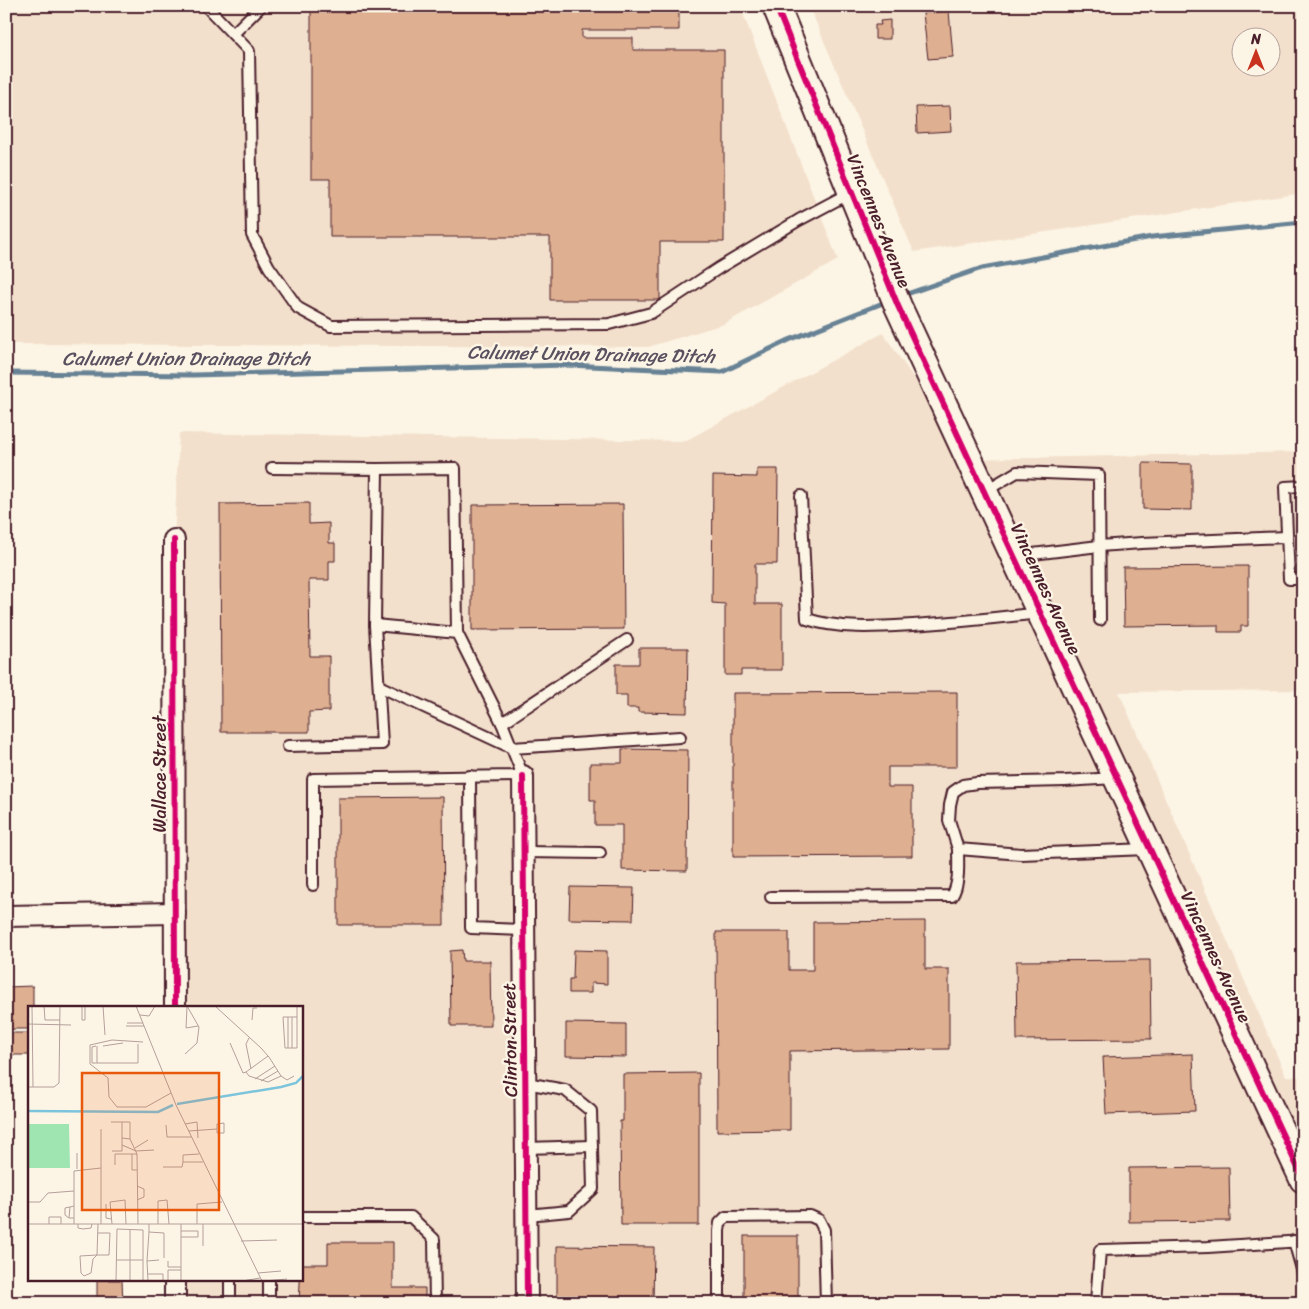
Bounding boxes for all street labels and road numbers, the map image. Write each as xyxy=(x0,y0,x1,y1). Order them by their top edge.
street label: Vincennes Avenue xyxy=(838,149,921,293)
street label: Vincennes Avenue xyxy=(1001,518,1091,660)
street label: Wallace Street xyxy=(144,715,176,832)
street label: Vincennes Avenue xyxy=(1171,886,1261,1028)
street label: Clinton Street xyxy=(493,983,527,1097)

